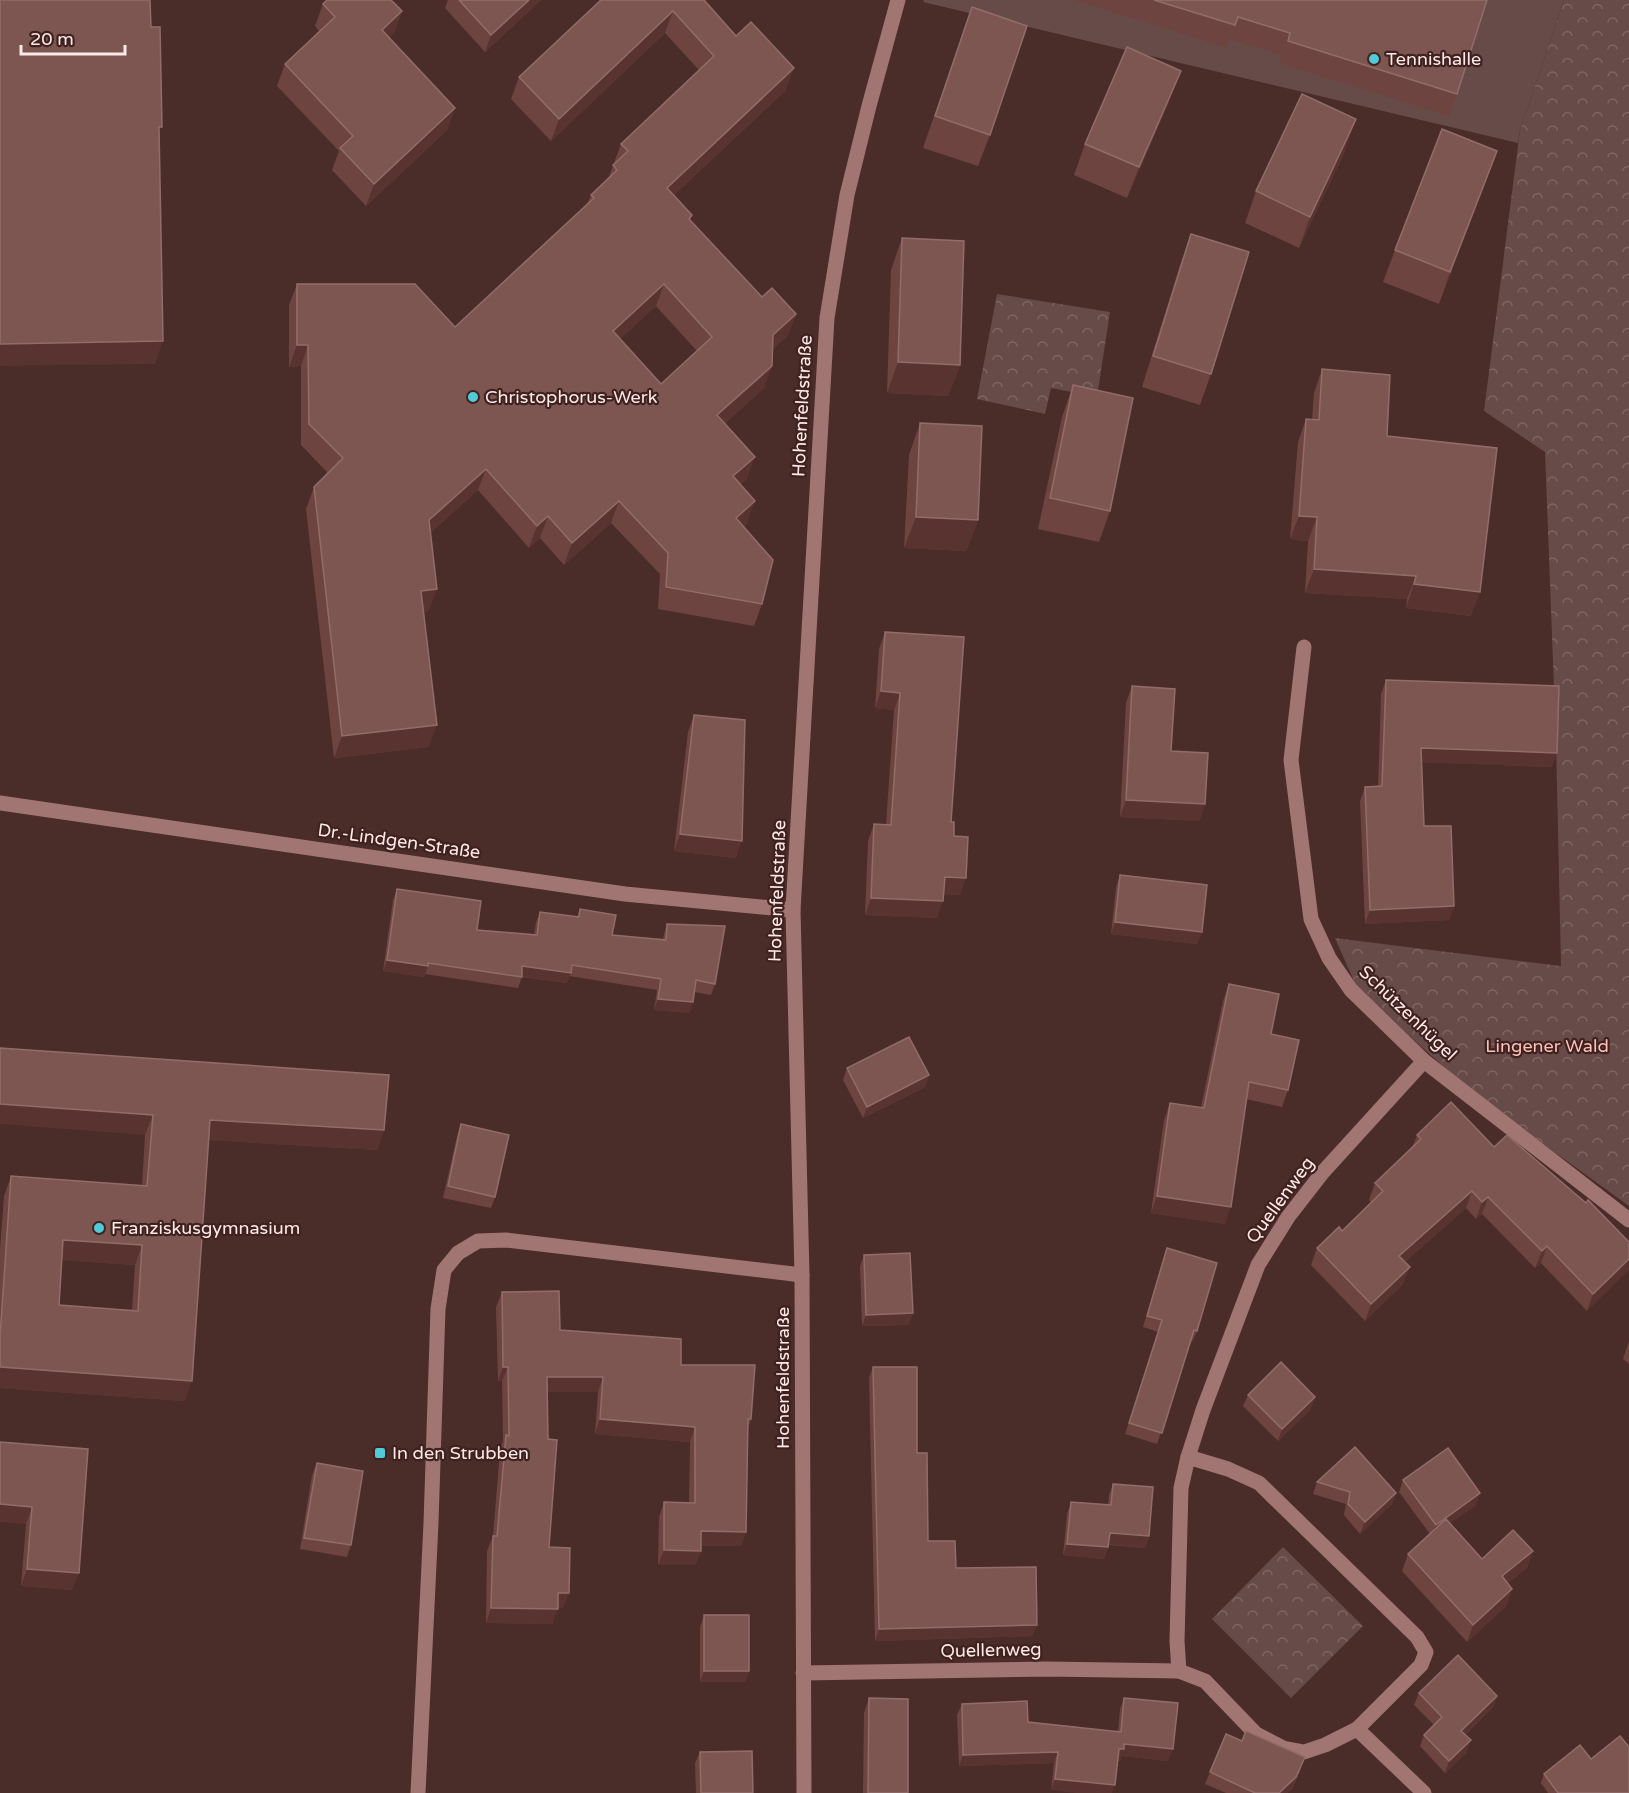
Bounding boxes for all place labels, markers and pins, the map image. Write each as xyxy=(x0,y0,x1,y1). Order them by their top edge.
place label: Tennishalle xyxy=(1386,48,1481,70)
marker: Tennishalle xyxy=(1367,52,1381,66)
place label: Christophorus-Werk xyxy=(485,386,658,408)
marker: Christophorus-Werk xyxy=(466,390,480,404)
place label: Franziskusgymnasium xyxy=(111,1217,300,1239)
marker: Franziskusgymnasium xyxy=(92,1221,106,1235)
place label: In den Strubben xyxy=(392,1442,529,1464)
marker: In den Strubben xyxy=(373,1446,387,1460)

